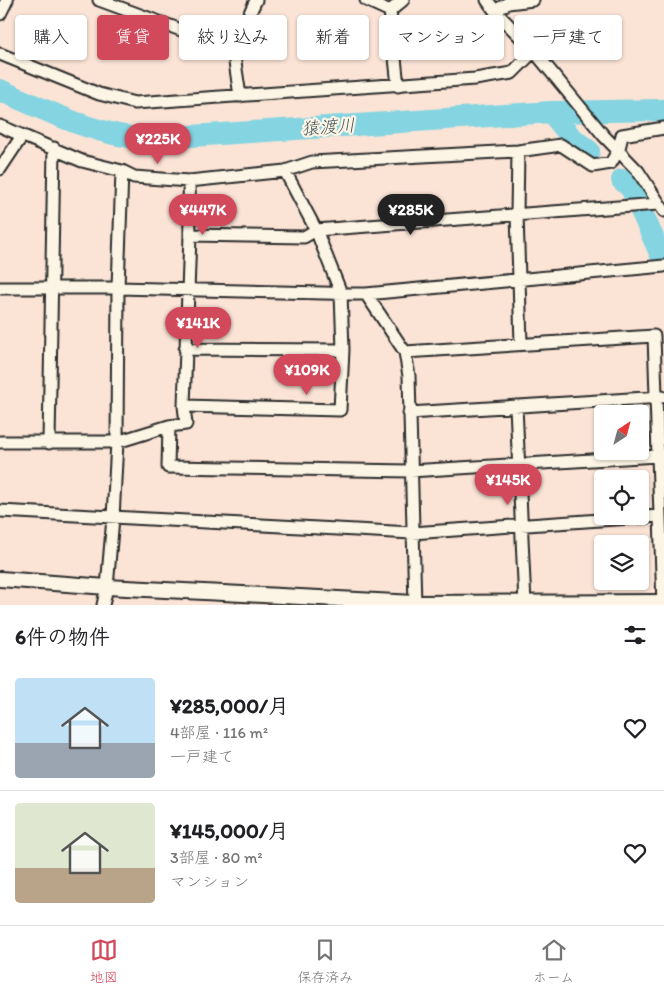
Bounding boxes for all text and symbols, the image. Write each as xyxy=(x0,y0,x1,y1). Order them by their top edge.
chip: 購入 xyxy=(15,15,87,60)
chip: 賃貸 xyxy=(97,15,169,60)
chip: 絞り込み xyxy=(179,15,287,60)
chip: 新着 xyxy=(297,15,369,60)
chip: マンション xyxy=(379,15,504,60)
chip: 一戸建て xyxy=(514,15,622,60)
water label: 猿渡川 xyxy=(300,114,356,140)
pin: ¥225K xyxy=(123,122,193,165)
text: ¥225K xyxy=(136,129,180,148)
pin: ¥447K xyxy=(168,194,238,236)
pin: ¥285K xyxy=(376,194,446,236)
text: ¥447K xyxy=(180,200,226,219)
text: ¥285K xyxy=(389,200,433,219)
pin: ¥141K xyxy=(163,306,233,349)
text: ¥141K xyxy=(176,313,220,332)
pin: ¥109K xyxy=(272,354,342,396)
text: ¥109K xyxy=(285,360,329,379)
north arrow xyxy=(594,405,649,460)
map controls xyxy=(594,405,649,590)
pin: ¥145K xyxy=(473,464,543,506)
text: ¥145K xyxy=(486,470,530,489)
button: locate xyxy=(594,470,649,525)
button: layers xyxy=(594,535,649,590)
icon: filters xyxy=(621,621,649,649)
text: 6件の物件 xyxy=(15,624,110,649)
text: ¥285,000/月 xyxy=(170,693,289,718)
icon: home xyxy=(55,698,115,758)
icon: heart xyxy=(621,714,649,742)
text: 4部屋 · 116 m² xyxy=(170,723,268,742)
text: 一戸建て xyxy=(170,747,234,766)
text: ¥145,000/月 xyxy=(170,818,289,843)
icon: home xyxy=(55,823,115,883)
icon: heart xyxy=(621,839,649,867)
text: 3部屋 · 80 m² xyxy=(170,848,262,867)
text: マンション xyxy=(170,872,249,891)
tab: 地図 xyxy=(90,936,118,986)
tab: 保存済み xyxy=(297,936,353,986)
tab: ホーム xyxy=(533,936,574,986)

